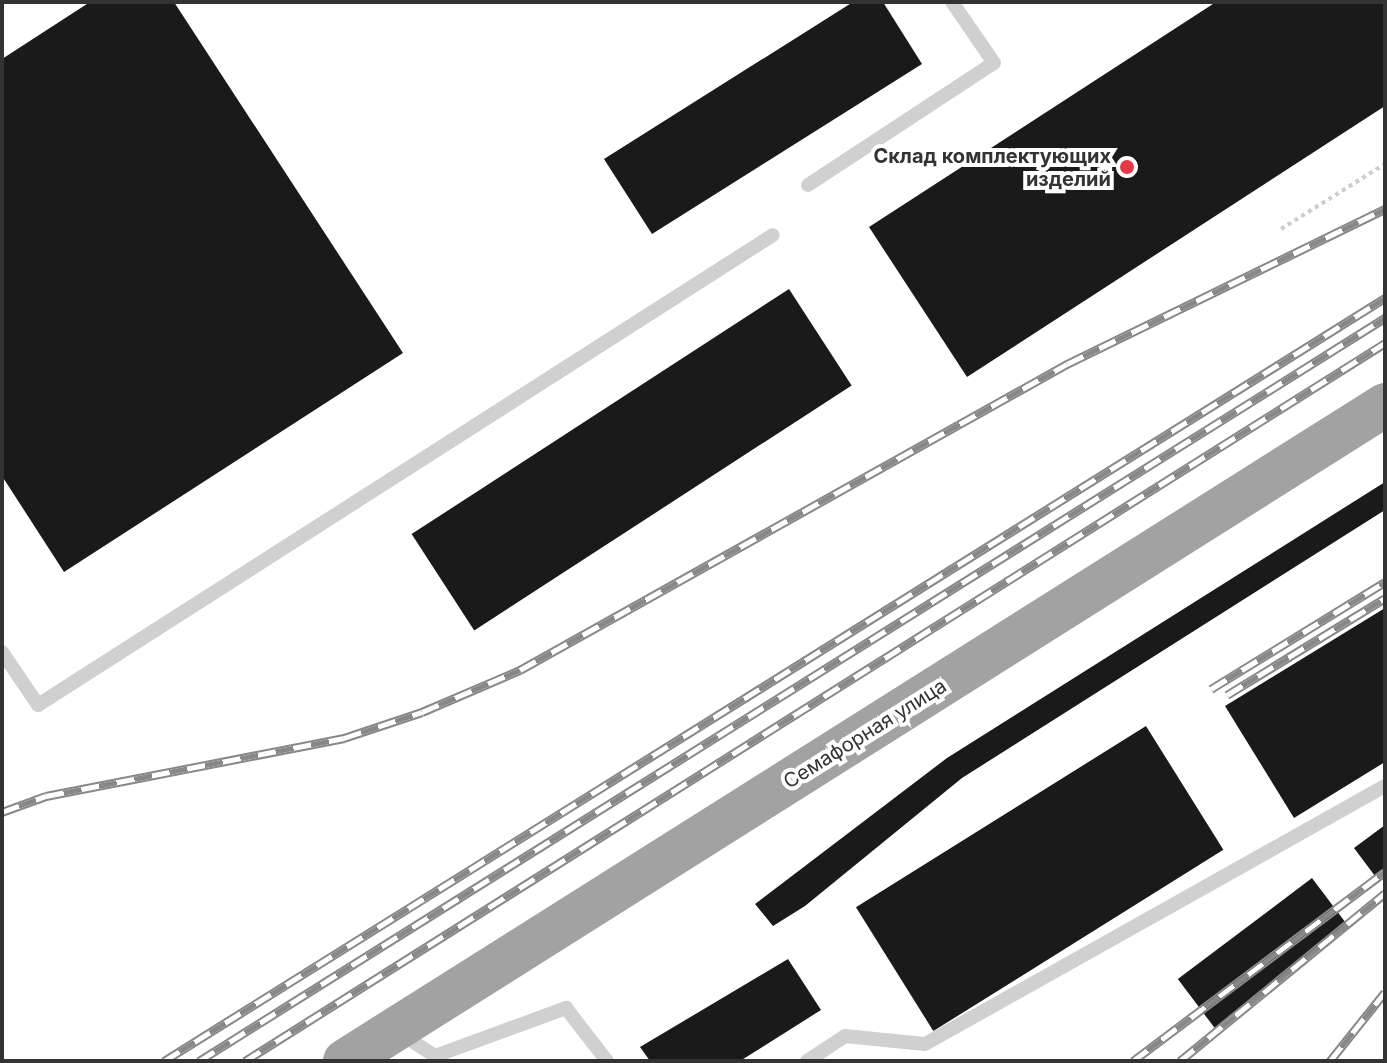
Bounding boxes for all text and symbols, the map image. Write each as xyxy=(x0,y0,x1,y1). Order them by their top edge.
place label: Склад комплектующих изделий xyxy=(873,144,1111,191)
marker: Склад комплектующих изделий xyxy=(1118,158,1136,176)
street label: Семафорная улица xyxy=(779,674,951,794)

